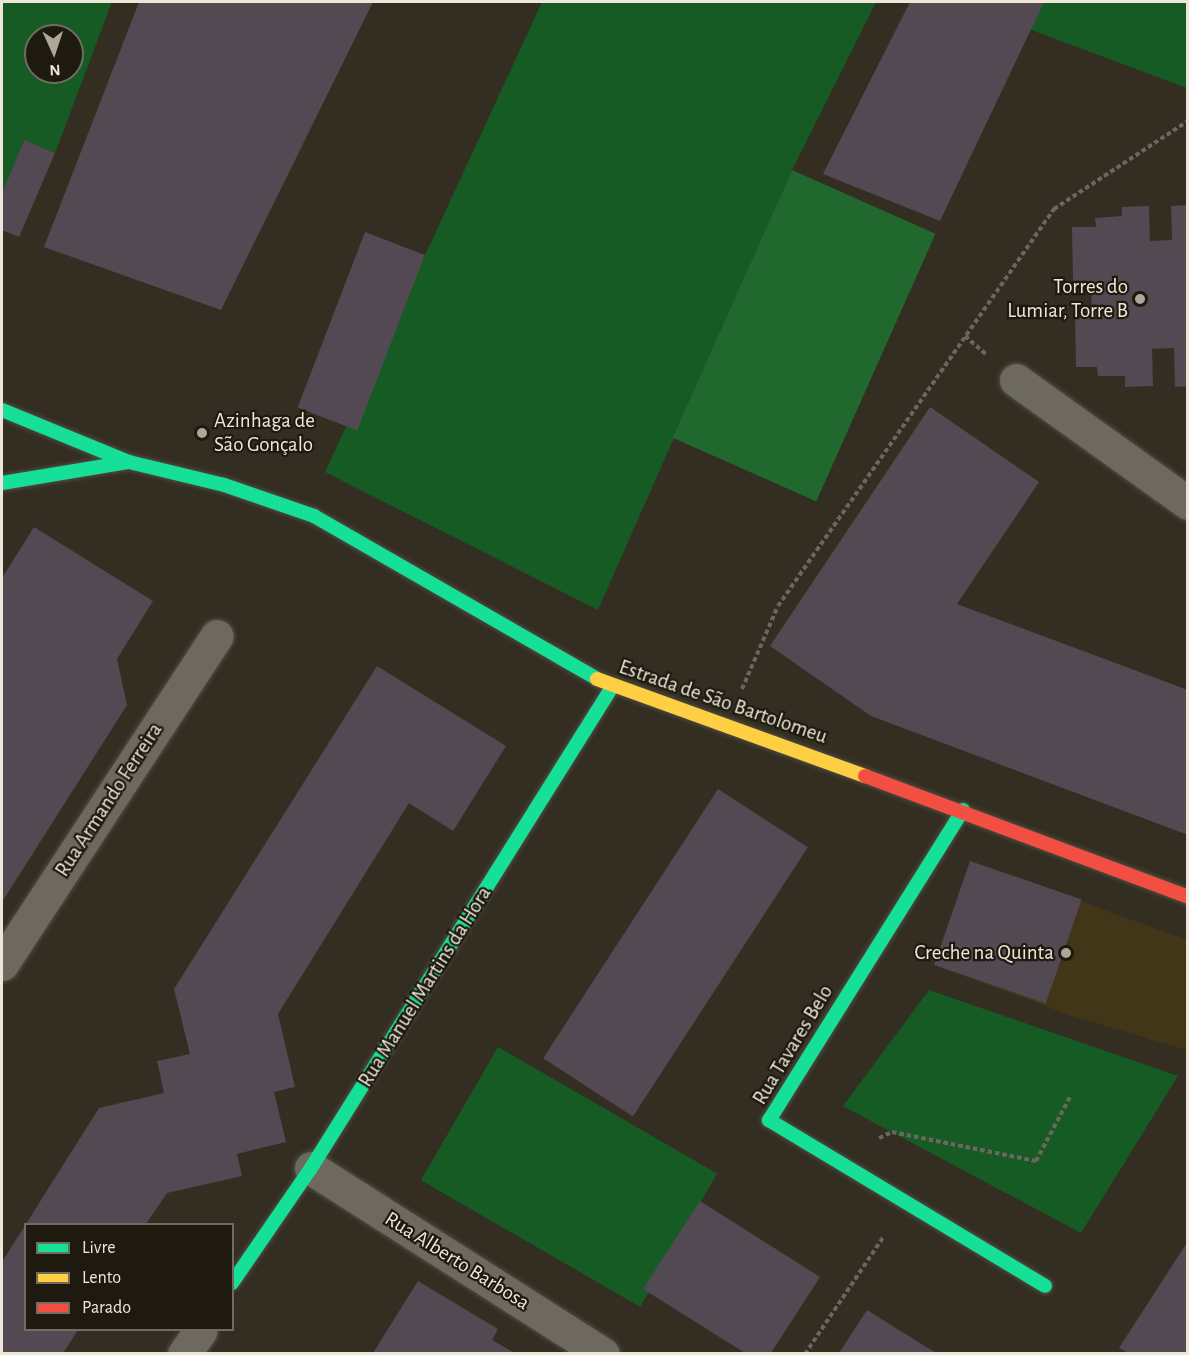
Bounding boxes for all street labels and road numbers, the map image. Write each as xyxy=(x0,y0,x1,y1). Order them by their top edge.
street label: Estrada de São Bartolomeu xyxy=(616,655,830,749)
street label: Rua Armando Ferreira xyxy=(50,718,168,882)
street label: Rua Manuel Martins da Hora xyxy=(353,882,497,1092)
street label: Rua Tavares Belo xyxy=(747,980,839,1110)
street label: Rua Alberto Barbosa xyxy=(380,1206,534,1316)

